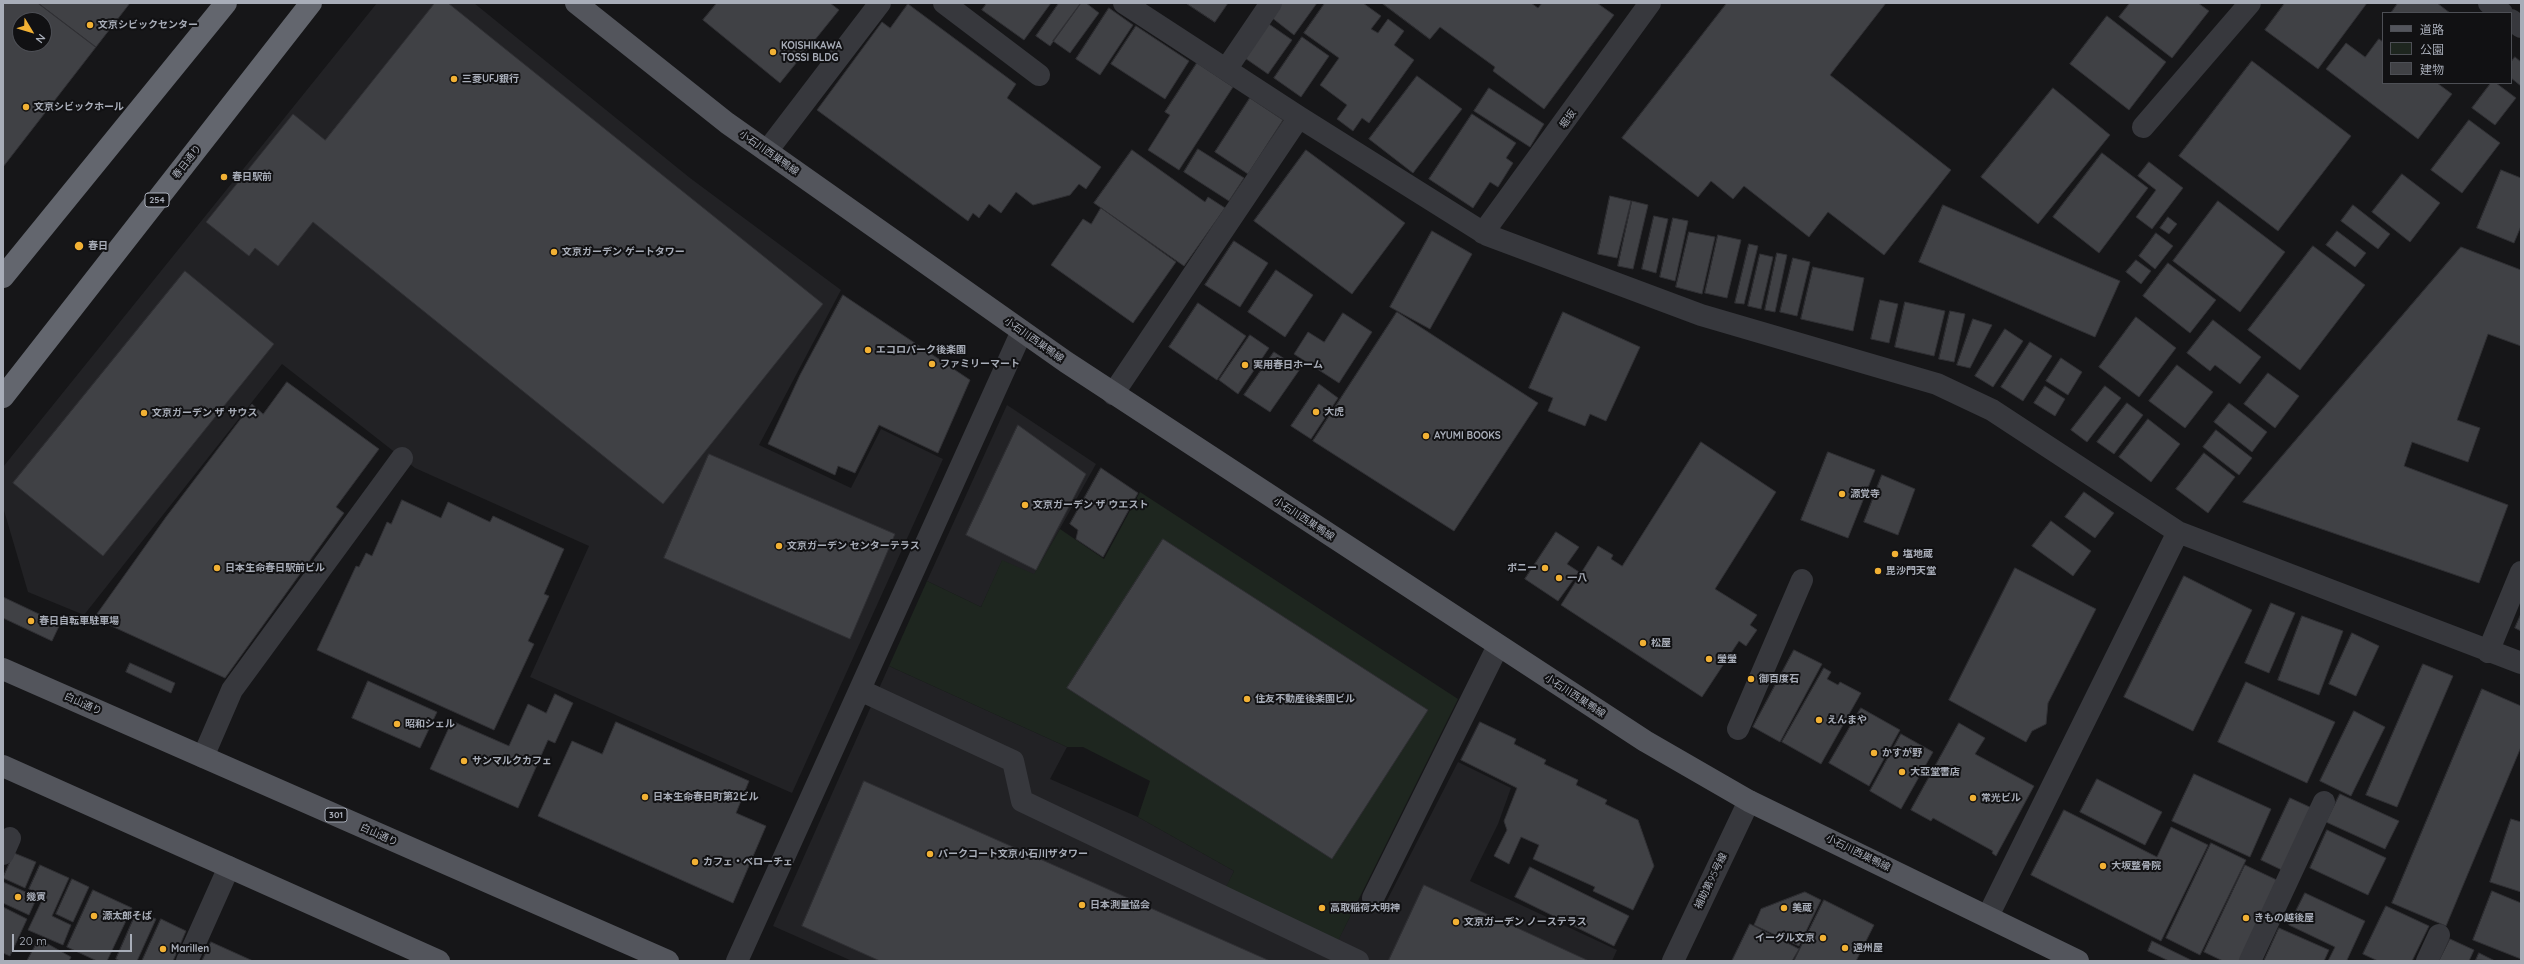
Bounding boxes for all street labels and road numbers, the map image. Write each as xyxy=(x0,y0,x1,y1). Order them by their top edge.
street label: 堀坂 xyxy=(1557,107,1579,131)
street label: 小石川西巣鴨線 xyxy=(737,128,801,178)
street label: 春日通り xyxy=(170,143,204,181)
road number: 254 xyxy=(145,193,169,207)
street label: 小石川西巣鴨線 xyxy=(1002,315,1066,365)
street label: 小石川西巣鴨線 xyxy=(1271,495,1337,543)
street label: 小石川西巣鴨線 xyxy=(1542,672,1608,720)
street label: 白山通り xyxy=(62,690,104,718)
road number: 301 xyxy=(325,808,347,822)
street label: 白山通り xyxy=(358,821,400,849)
street label: 小石川西巣鴨線 xyxy=(1824,832,1892,874)
street label: 補助第95号線 xyxy=(1692,851,1730,911)

